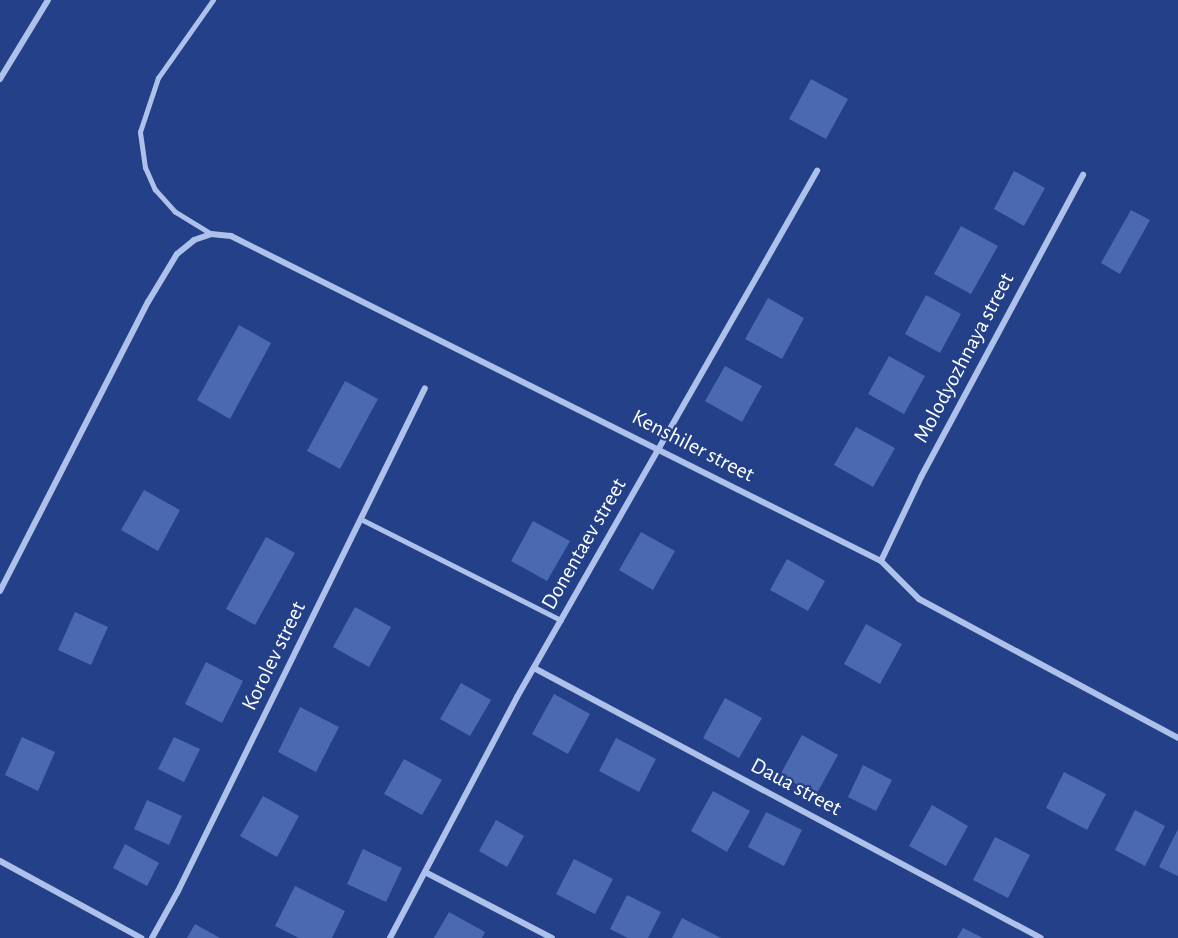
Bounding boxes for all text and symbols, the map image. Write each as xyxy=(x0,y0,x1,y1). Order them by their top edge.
street label: Molodyozhnaya street xyxy=(908,268,1020,448)
street label: Kenshiler street xyxy=(627,404,759,488)
street label: Donentaev street xyxy=(536,474,632,614)
street label: Korolev street xyxy=(236,597,312,715)
street label: Daua street xyxy=(746,752,846,822)

